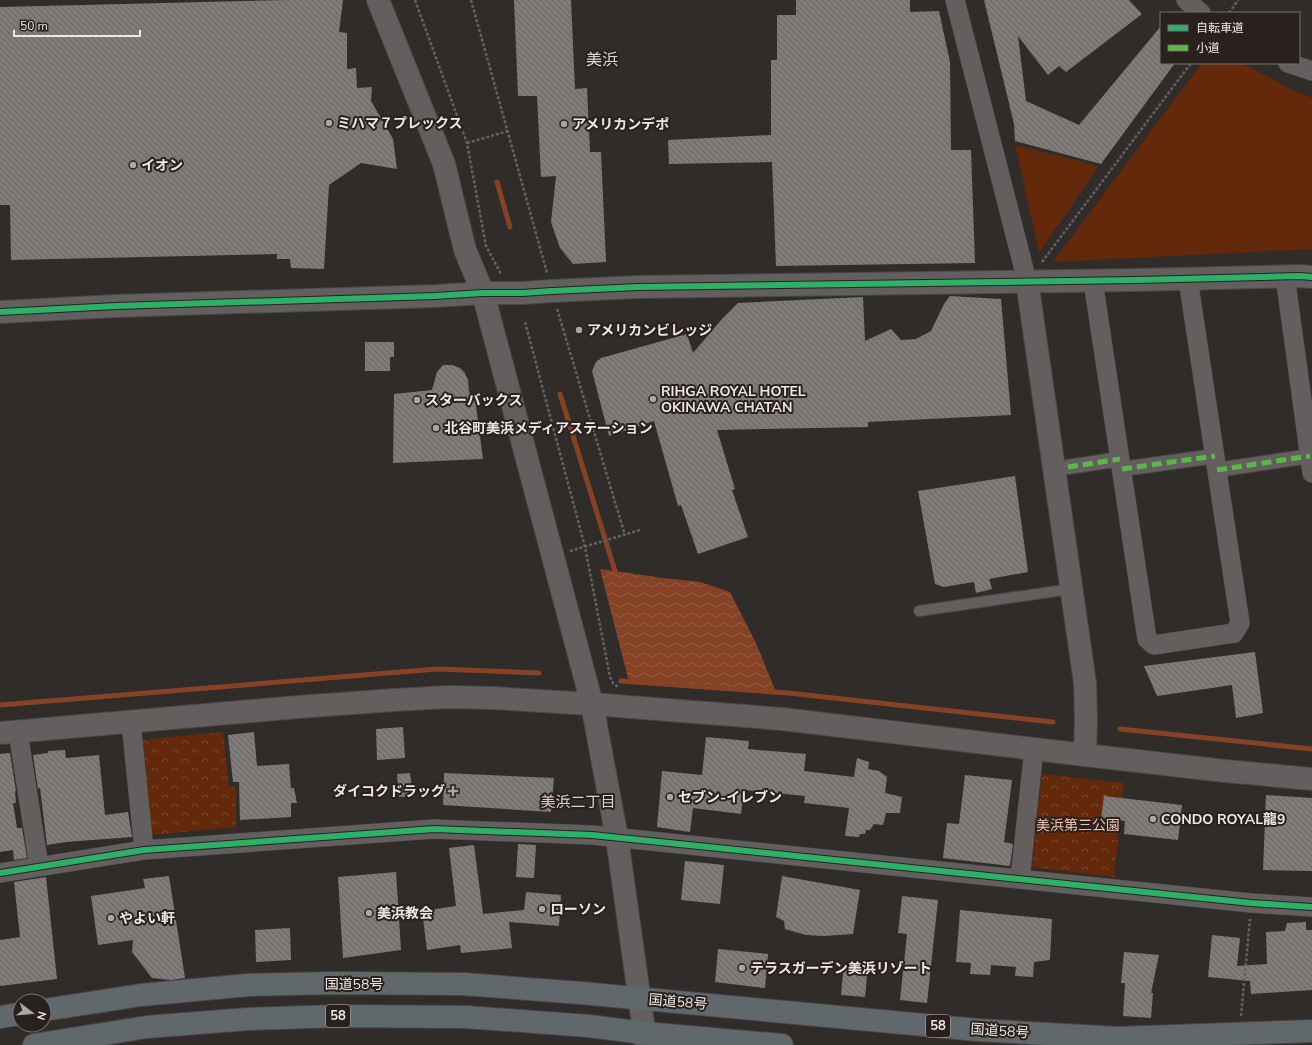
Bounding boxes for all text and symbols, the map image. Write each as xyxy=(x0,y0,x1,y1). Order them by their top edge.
scale bar xyxy=(14,12,140,38)
legend xyxy=(1160,12,1300,64)
text: 50 m xyxy=(20,18,48,34)
text: 自転車道 xyxy=(1196,20,1244,36)
text: 小道 xyxy=(1196,40,1220,56)
district label: 美浜 xyxy=(586,49,618,71)
place label: ミハマ７プレックス xyxy=(337,114,463,133)
place label: アメリカンデポ xyxy=(572,115,669,134)
marker: ミハマ７プレックス xyxy=(324,118,334,128)
marker: アメリカンデポ xyxy=(559,119,569,129)
place label: イオン xyxy=(141,156,183,175)
marker: イオン xyxy=(128,160,138,170)
place label: アメリカンビレッジ xyxy=(587,321,712,340)
marker: アメリカンビレッジ xyxy=(574,325,584,335)
place label: RIHGA ROYAL HOTEL OKINAWA CHATAN xyxy=(661,382,806,417)
place label: スターバックス xyxy=(425,391,522,410)
marker: RIHGA ROYAL HOTEL OKINAWA CHATAN xyxy=(648,394,658,404)
marker: スターバックス xyxy=(412,395,422,405)
place label: 北谷町美浜メディアステーション xyxy=(444,419,653,438)
marker: 北谷町美浜メディアステーション xyxy=(431,423,441,433)
place label: ダイコクドラッグ xyxy=(333,782,445,801)
marker: ダイコクドラッグ xyxy=(448,786,458,796)
place label: セブン-イレブン xyxy=(678,788,782,807)
district label: 美浜二丁目 xyxy=(540,792,616,812)
marker: セブン-イレブン xyxy=(665,792,675,802)
place label: CONDO ROYAL龍9 xyxy=(1161,810,1285,829)
marker: CONDO ROYAL龍9 xyxy=(1148,814,1158,824)
park label: 美浜第三公園 xyxy=(1036,816,1120,835)
place label: ローソン xyxy=(550,900,606,919)
place label: 美浜教会 xyxy=(377,904,433,923)
marker: ローソン xyxy=(537,904,547,914)
marker: 美浜教会 xyxy=(364,908,374,918)
place label: やよい軒 xyxy=(119,909,175,928)
marker: やよい軒 xyxy=(106,913,116,923)
place label: テラスガーデン美浜リゾート xyxy=(750,959,932,978)
marker: テラスガーデン美浜リゾート xyxy=(737,963,747,973)
street label: 国道58号 xyxy=(325,975,383,994)
street label: 国道58号 xyxy=(648,990,708,1014)
north arrow xyxy=(12,993,52,1033)
road number: 58 xyxy=(326,1005,350,1027)
text: N xyxy=(33,1010,49,1022)
road number: 58 xyxy=(926,1015,950,1037)
street label: 国道58号 xyxy=(970,1019,1030,1043)

